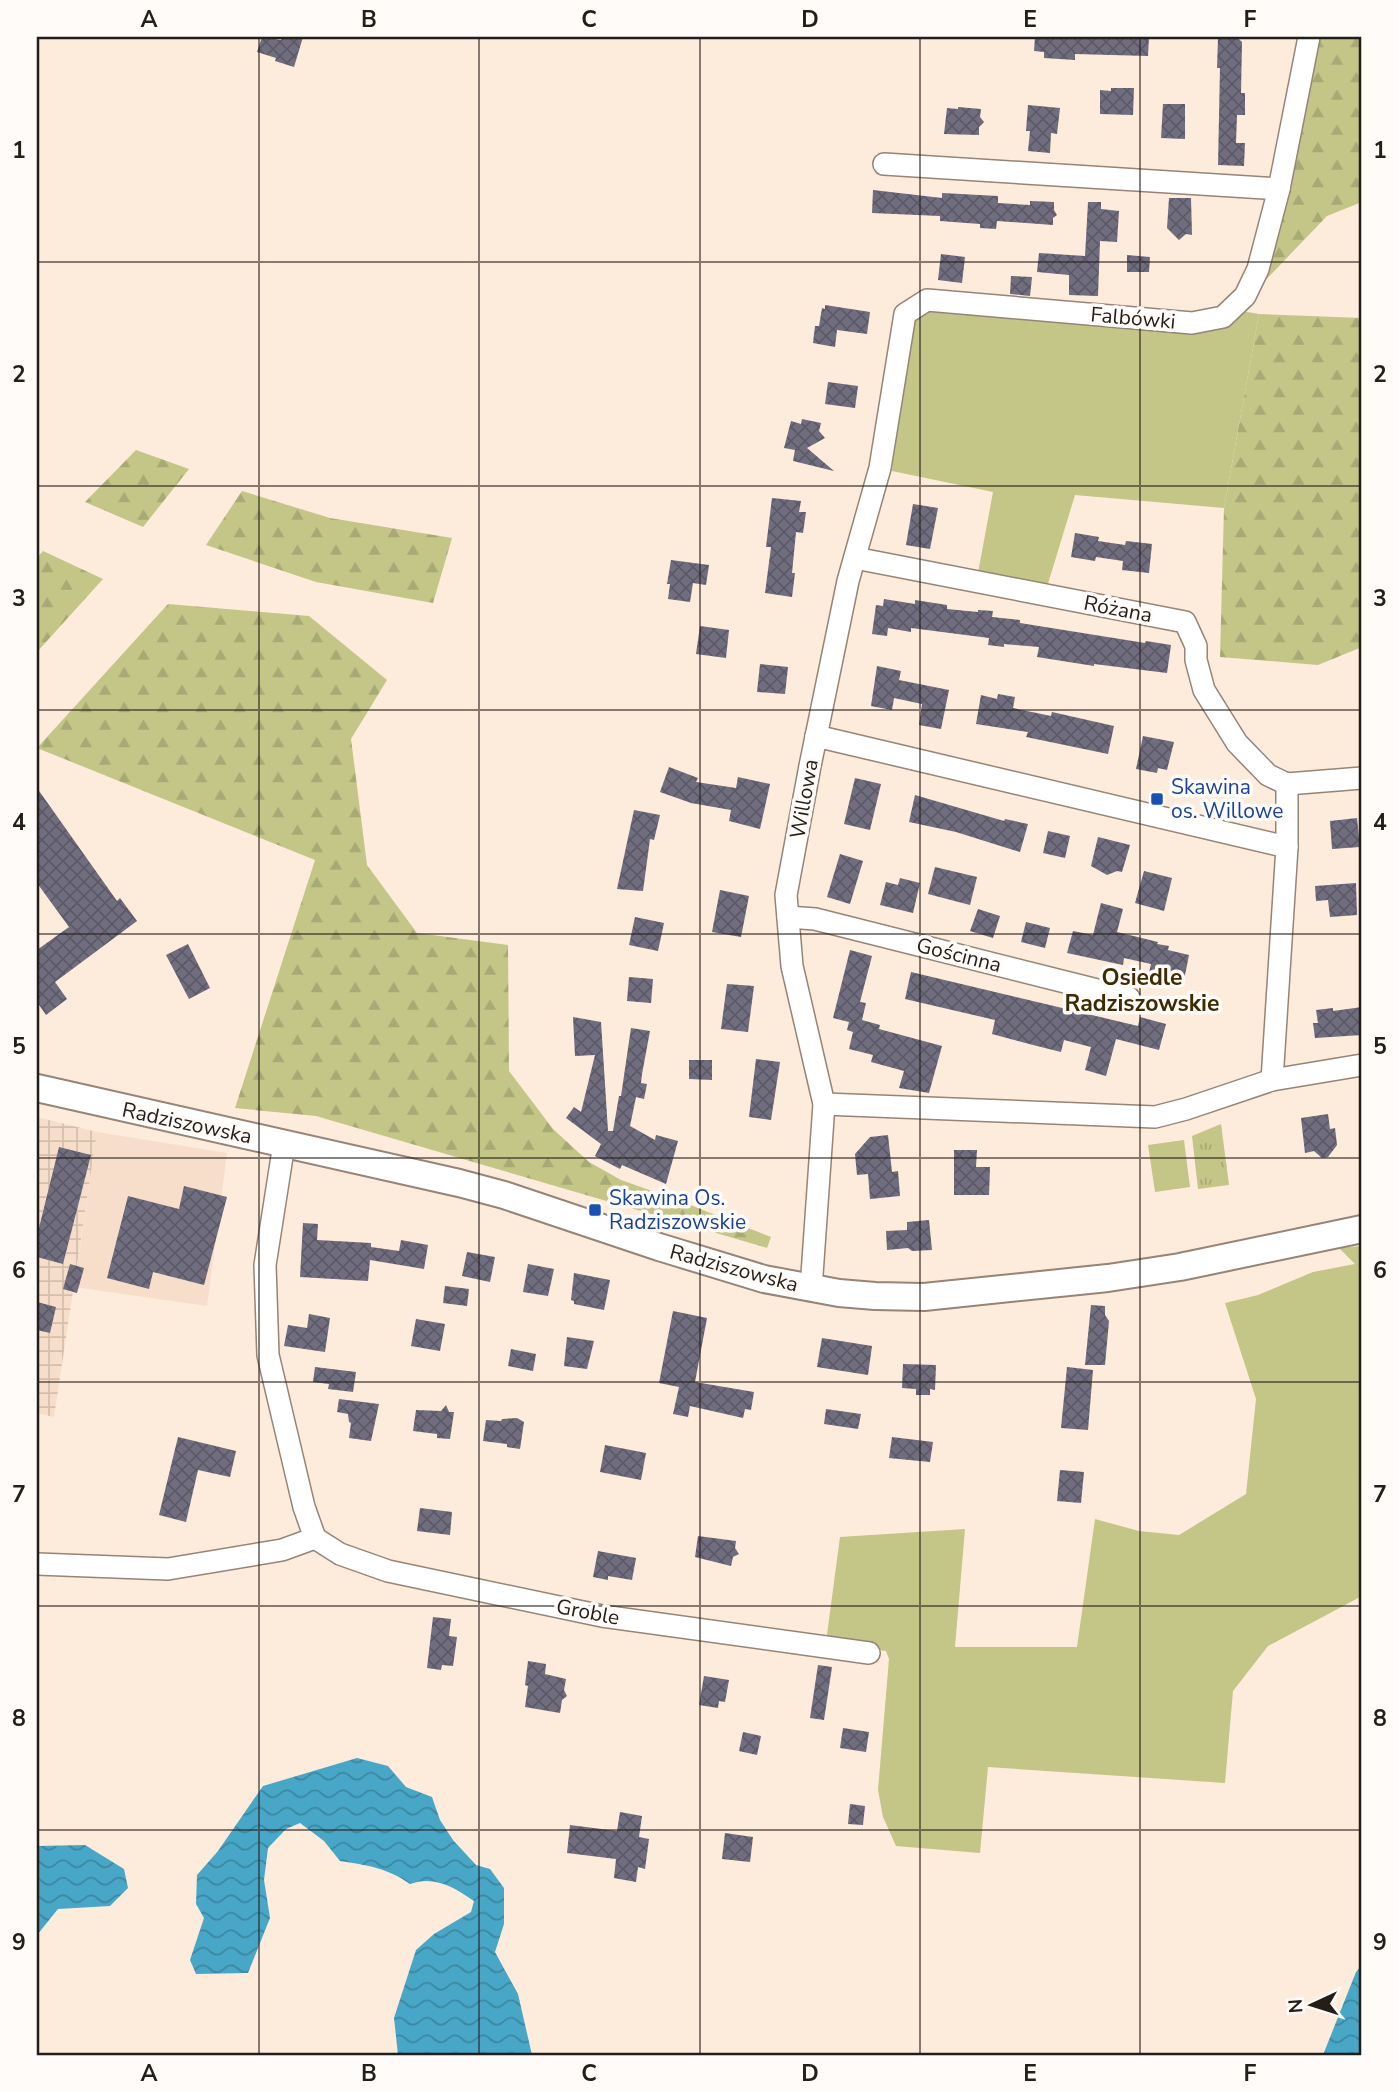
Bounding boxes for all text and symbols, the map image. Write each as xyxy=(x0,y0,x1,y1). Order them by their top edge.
text: A xyxy=(140,4,158,35)
text: B xyxy=(361,4,377,35)
text: C xyxy=(581,4,597,35)
text: D xyxy=(801,4,819,35)
text: E xyxy=(1023,4,1037,35)
text: F xyxy=(1244,4,1257,35)
text: 1 xyxy=(12,135,26,166)
text: 1 xyxy=(1373,135,1387,166)
street label: Falbówki xyxy=(1089,300,1177,336)
text: 2 xyxy=(12,359,26,390)
text: 2 xyxy=(1373,359,1387,390)
text: 3 xyxy=(12,583,26,614)
text: 3 xyxy=(1373,583,1387,614)
street label: Różana xyxy=(1081,589,1155,629)
street label: Willowa xyxy=(783,757,825,841)
place label: Skawina os. Willowe xyxy=(1171,773,1283,825)
marker: Skawina os. Willowe xyxy=(1149,791,1165,807)
text: 4 xyxy=(12,807,26,838)
text: 4 xyxy=(1373,807,1387,838)
street label: Gościnna xyxy=(914,931,1004,979)
district label: Osiedle Radziszowskie xyxy=(1065,962,1219,1019)
text: 5 xyxy=(12,1031,26,1062)
text: 5 xyxy=(1373,1031,1387,1062)
street label: Radziszowska xyxy=(119,1096,255,1150)
place label: Skawina Os. Radziszowskie xyxy=(609,1184,746,1236)
marker: Skawina Os. Radziszowskie xyxy=(587,1202,603,1218)
street label: Radziszowska xyxy=(667,1237,801,1299)
text: 6 xyxy=(12,1255,26,1286)
text: 6 xyxy=(1373,1255,1387,1286)
text: 7 xyxy=(12,1479,26,1510)
text: 7 xyxy=(1373,1479,1387,1510)
street label: Groble xyxy=(554,1592,622,1632)
text: 8 xyxy=(12,1703,26,1734)
text: 8 xyxy=(1373,1703,1387,1734)
text: 9 xyxy=(12,1927,26,1958)
text: 9 xyxy=(1373,1927,1387,1958)
north arrow xyxy=(1276,1969,1346,2039)
text: N xyxy=(1283,1998,1310,2014)
text: A xyxy=(140,2058,158,2089)
text: B xyxy=(361,2058,377,2089)
text: C xyxy=(581,2058,597,2089)
text: D xyxy=(801,2058,819,2089)
text: E xyxy=(1023,2058,1037,2089)
text: F xyxy=(1244,2058,1257,2089)

